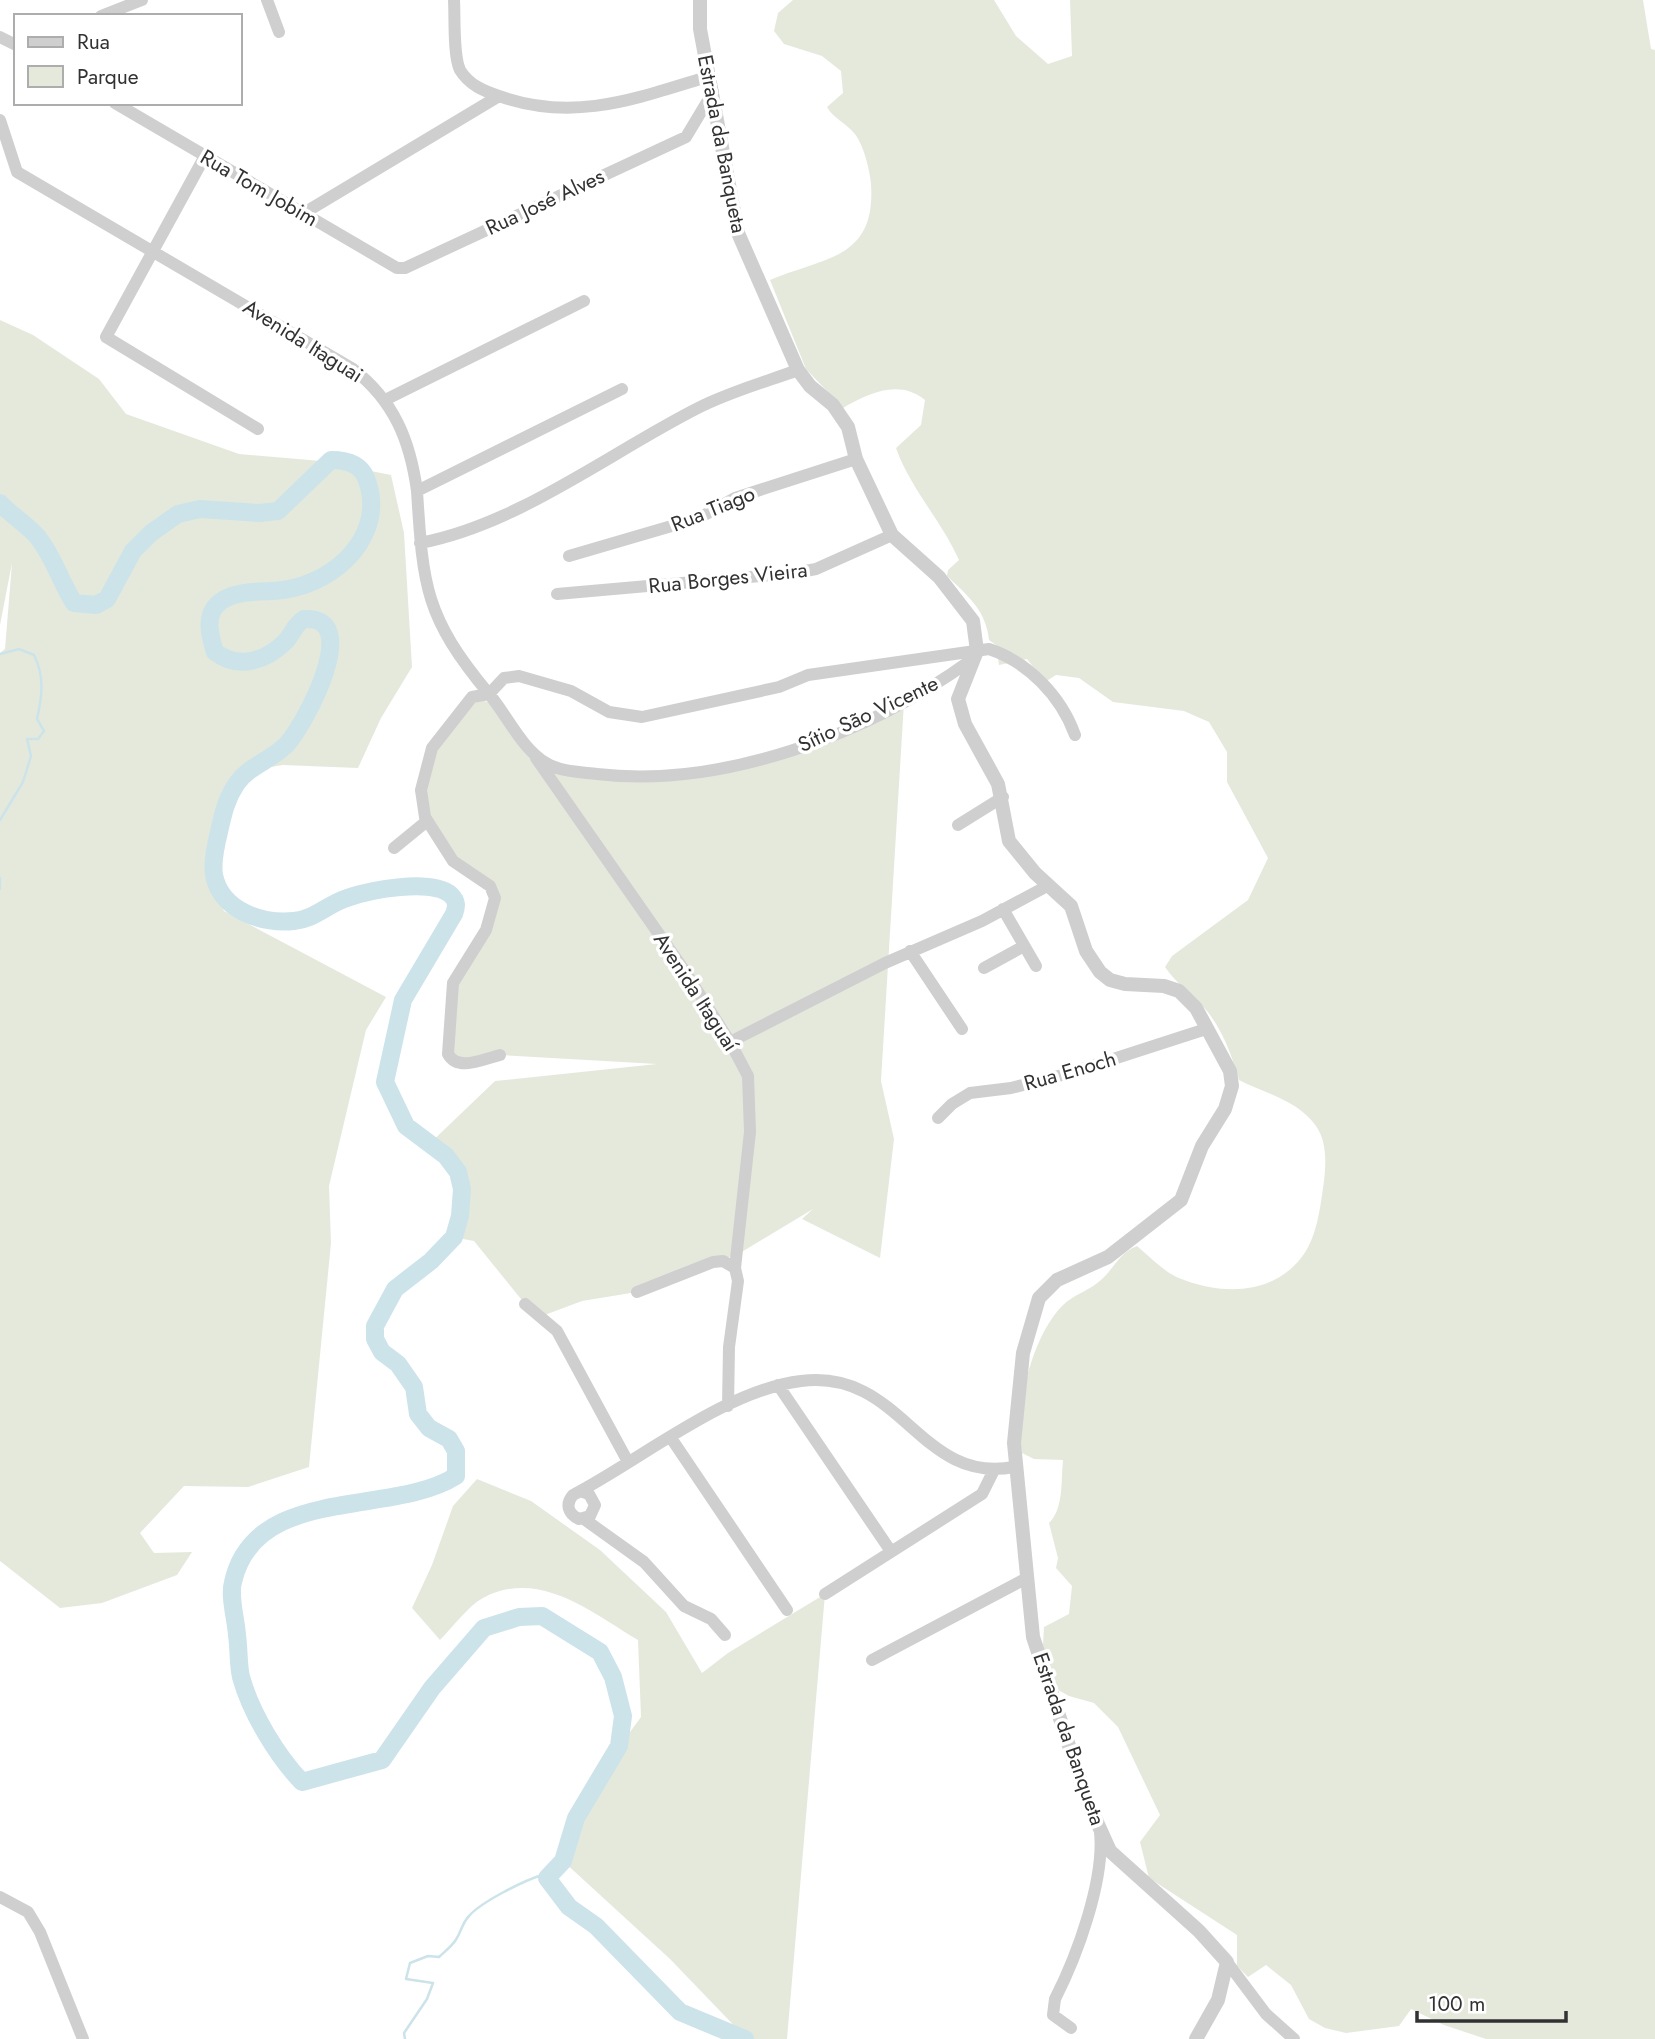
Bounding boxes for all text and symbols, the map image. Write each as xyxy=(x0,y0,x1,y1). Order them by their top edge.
legend xyxy=(14,14,242,105)
text: Rua xyxy=(77,27,110,57)
street label: Estrada da Banqueta xyxy=(690,52,754,236)
text: Parque xyxy=(77,62,139,92)
street label: Rua Tom Jobim xyxy=(195,142,323,234)
street label: Rua José Alves xyxy=(481,161,609,243)
street label: Avenida Itaguai xyxy=(237,292,369,390)
street label: Rua Tiago xyxy=(667,479,759,539)
street label: Rua Borges Vieira xyxy=(647,555,809,601)
street label: Sítio São Vicente xyxy=(793,668,943,760)
street label: Avenida Itaguaí xyxy=(646,927,747,1059)
street label: Rua Enoch xyxy=(1021,1044,1119,1098)
street label: Estrada da Banqueta xyxy=(1025,1649,1113,1829)
scale bar xyxy=(1417,1980,1566,2024)
text: 100 m xyxy=(1428,1989,1485,2019)

